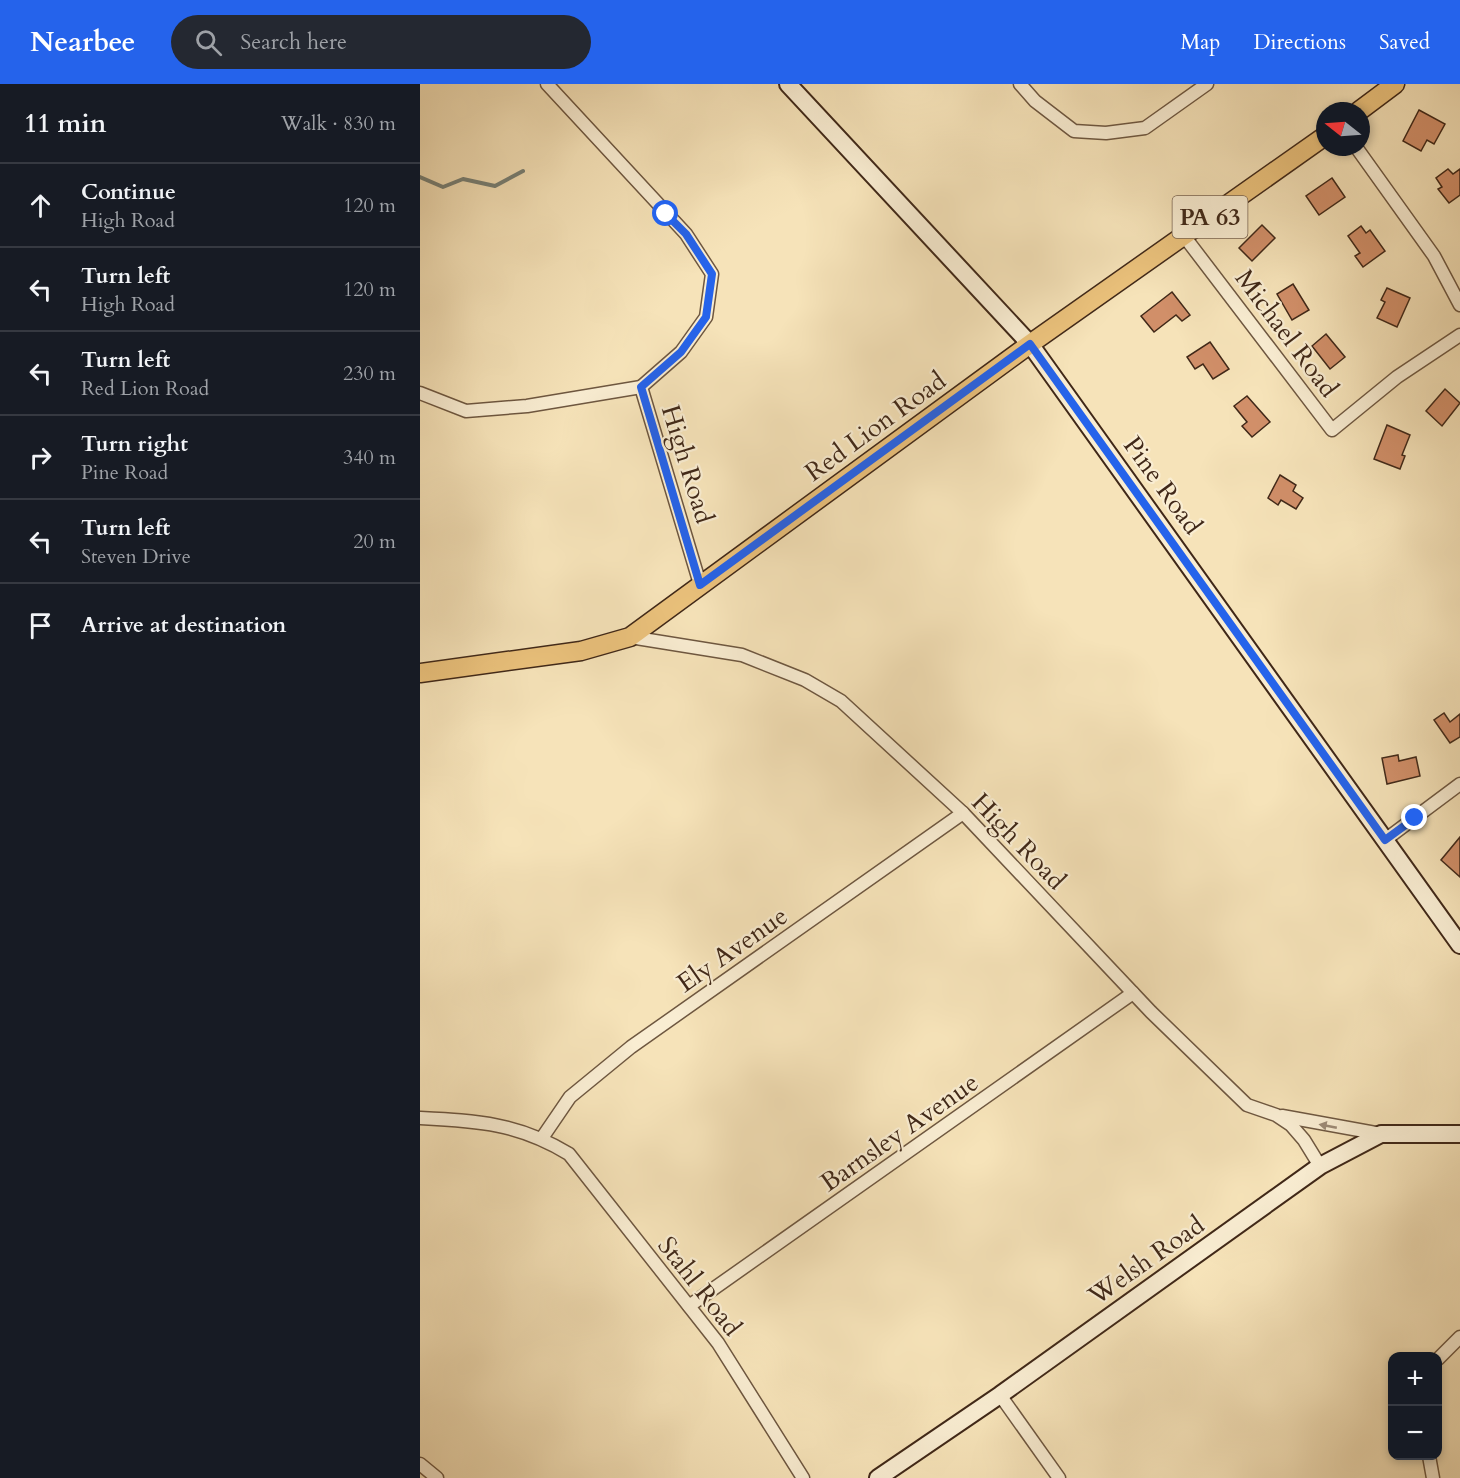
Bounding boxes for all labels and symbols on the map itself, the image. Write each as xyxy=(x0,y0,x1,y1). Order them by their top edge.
north arrow xyxy=(1316,102,1370,156)
road number: PA 63 xyxy=(1172,196,1248,238)
route start xyxy=(652,200,678,226)
street label: Michael Road xyxy=(1227,262,1346,405)
street label: Red Lion Road xyxy=(798,363,953,490)
street label: High Road xyxy=(653,401,722,528)
street label: Pine Road xyxy=(1115,429,1210,542)
street label: High Road xyxy=(964,785,1074,898)
route end xyxy=(1401,804,1427,830)
street label: Ely Avenue xyxy=(670,898,795,1000)
street label: Barnsley Avenue xyxy=(813,1065,985,1200)
one-way arrow xyxy=(1319,1121,1338,1130)
street label: Welsh Road xyxy=(1080,1207,1211,1314)
street label: Stahl Road xyxy=(650,1229,750,1343)

